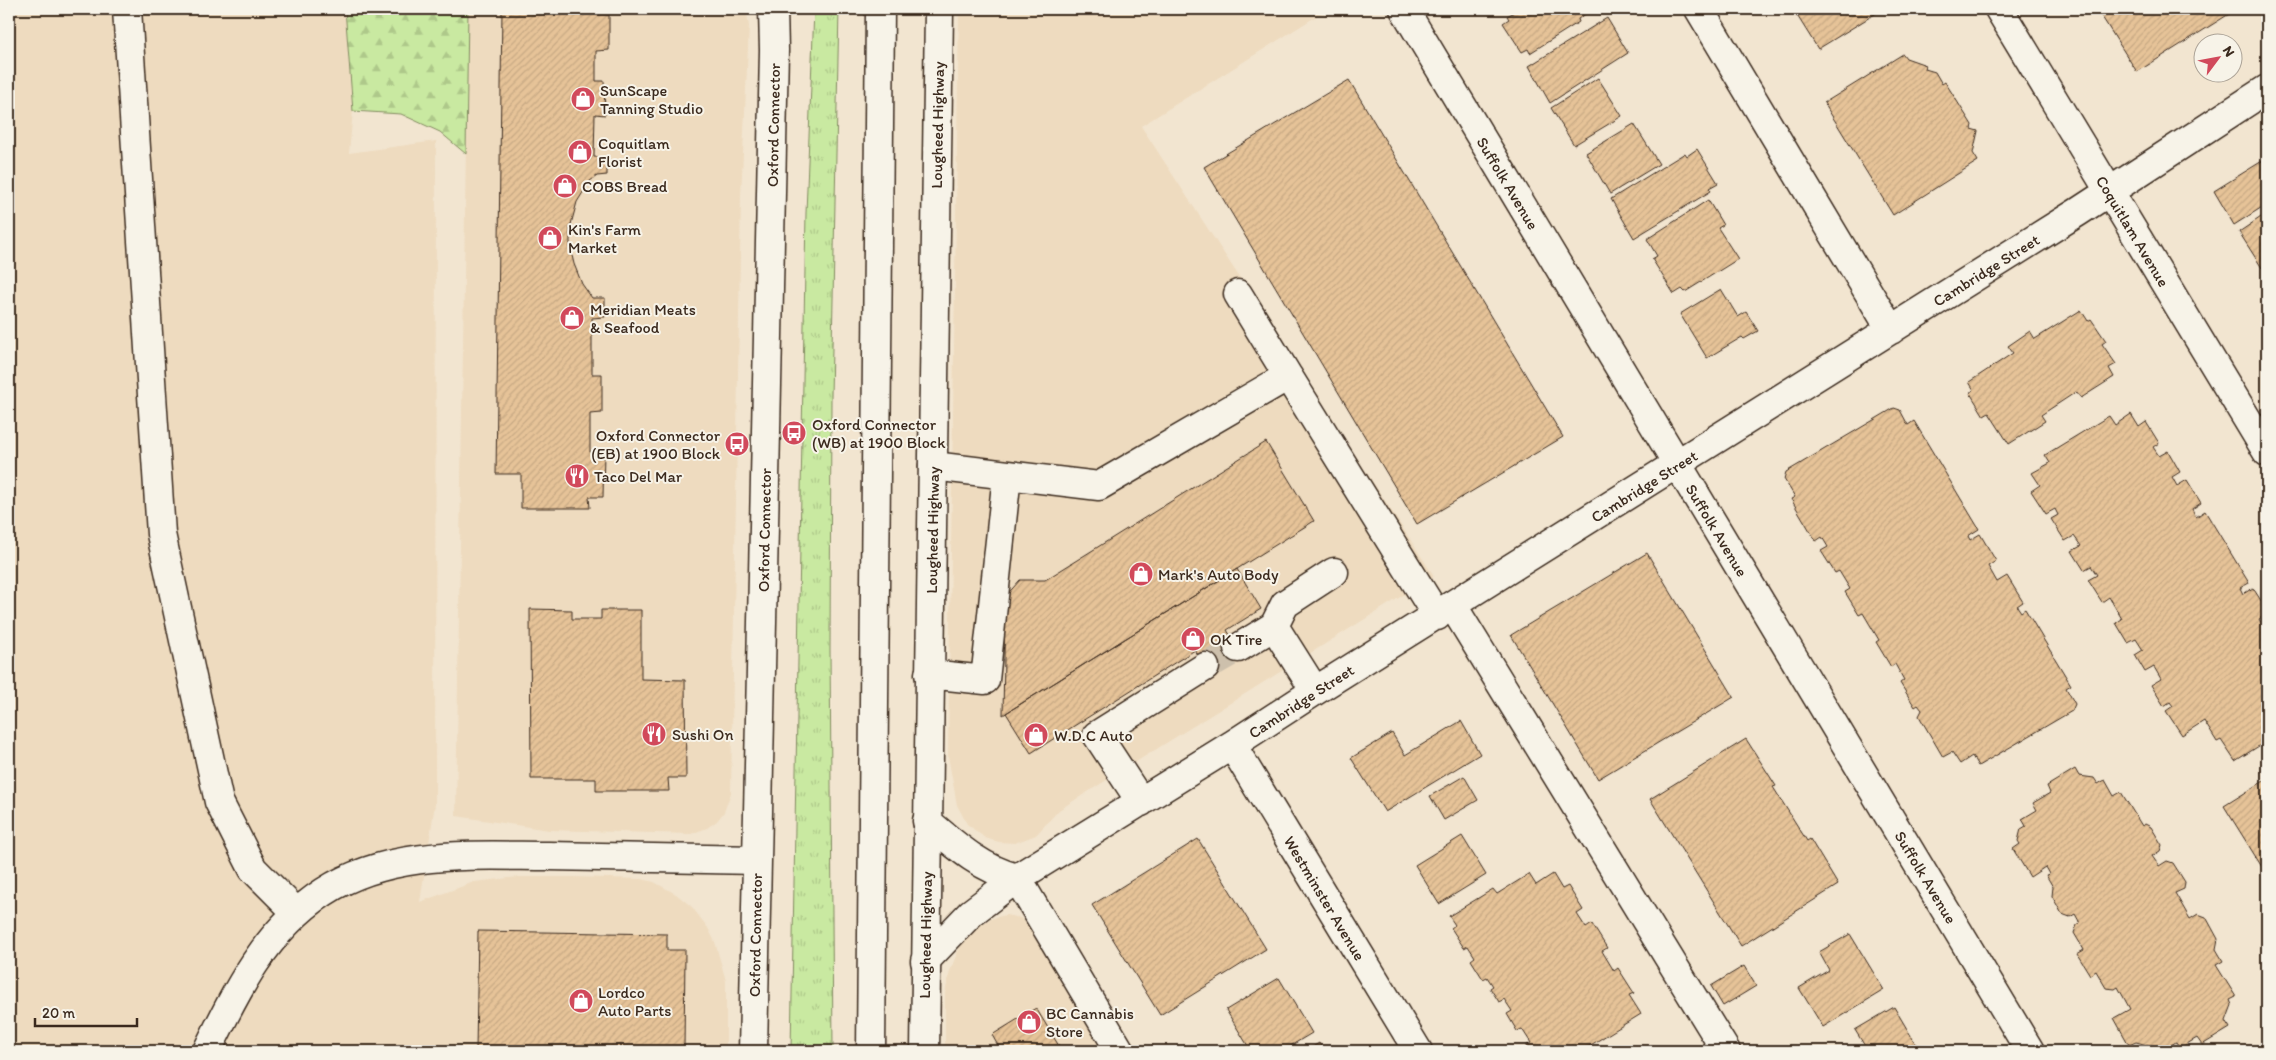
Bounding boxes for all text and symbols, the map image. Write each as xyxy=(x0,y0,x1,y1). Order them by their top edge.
north arrow xyxy=(2194,32,2244,82)
text: N xyxy=(2219,43,2238,60)
street label: Lougheed Highway xyxy=(927,61,948,189)
street label: Oxford Connector xyxy=(763,62,784,187)
place label: SunScape Tanning Studio xyxy=(600,81,703,118)
shop icon: SunScape Tanning Studio xyxy=(570,86,596,112)
street label: Suffolk Avenue xyxy=(1472,133,1543,233)
place label: Coquitlam Florist xyxy=(598,134,670,171)
shop icon: Coquitlam Florist xyxy=(567,139,593,165)
street label: Coquitlam Avenue xyxy=(2092,172,2173,290)
shop icon: COBS Bread xyxy=(552,173,578,199)
place label: COBS Bread xyxy=(582,177,668,196)
place label: Kin's Farm Market xyxy=(568,220,642,257)
shop icon: Kin's Farm Market xyxy=(537,225,563,251)
street label: Cambridge Street xyxy=(1930,230,2043,311)
place label: Meridian Meats & Seafood xyxy=(590,300,696,337)
shop icon: Meridian Meats & Seafood xyxy=(559,305,585,331)
place label: Oxford Connector (WB) at 1900 Block xyxy=(812,415,946,452)
bus stop icon: Oxford Connector (WB) at 1900 Block xyxy=(781,420,807,446)
place label: Oxford Connector (EB) at 1900 Block xyxy=(591,426,721,463)
bus stop icon: Oxford Connector (EB) at 1900 Block xyxy=(724,431,750,457)
street label: Cambridge Street xyxy=(1588,446,1701,527)
restaurant icon: Taco Del Mar xyxy=(564,463,590,489)
street label: Lougheed Highway xyxy=(922,466,943,594)
place label: Taco Del Mar xyxy=(594,467,683,486)
street label: Oxford Connector xyxy=(754,467,775,592)
street label: Suffolk Avenue xyxy=(1681,480,1752,580)
shop icon: Mark's Auto Body xyxy=(1128,561,1154,587)
place label: Mark's Auto Body xyxy=(1158,565,1279,584)
shop icon: OK Tire xyxy=(1180,626,1206,652)
place label: OK Tire xyxy=(1210,630,1262,649)
street label: Cambridge Street xyxy=(1245,660,1357,743)
restaurant icon: Sushi On xyxy=(641,721,667,747)
shop icon: W.D.C Auto xyxy=(1023,722,1049,748)
place label: Sushi On xyxy=(672,725,734,744)
place label: W.D.C Auto xyxy=(1054,726,1133,745)
street label: Suffolk Avenue xyxy=(1890,827,1961,927)
street label: Westminster Avenue xyxy=(1280,832,1369,964)
street label: Lougheed Highway xyxy=(915,871,936,999)
street label: Oxford Connector xyxy=(745,872,766,997)
place label: Lordco Auto Parts xyxy=(598,983,671,1020)
shop icon: Lordco Auto Parts xyxy=(568,988,594,1014)
scale bar xyxy=(35,995,138,1027)
text: 20 m xyxy=(42,1004,76,1022)
place label: BC Cannabis Store xyxy=(1046,1004,1134,1041)
shop icon: BC Cannabis Store xyxy=(1016,1009,1042,1035)

